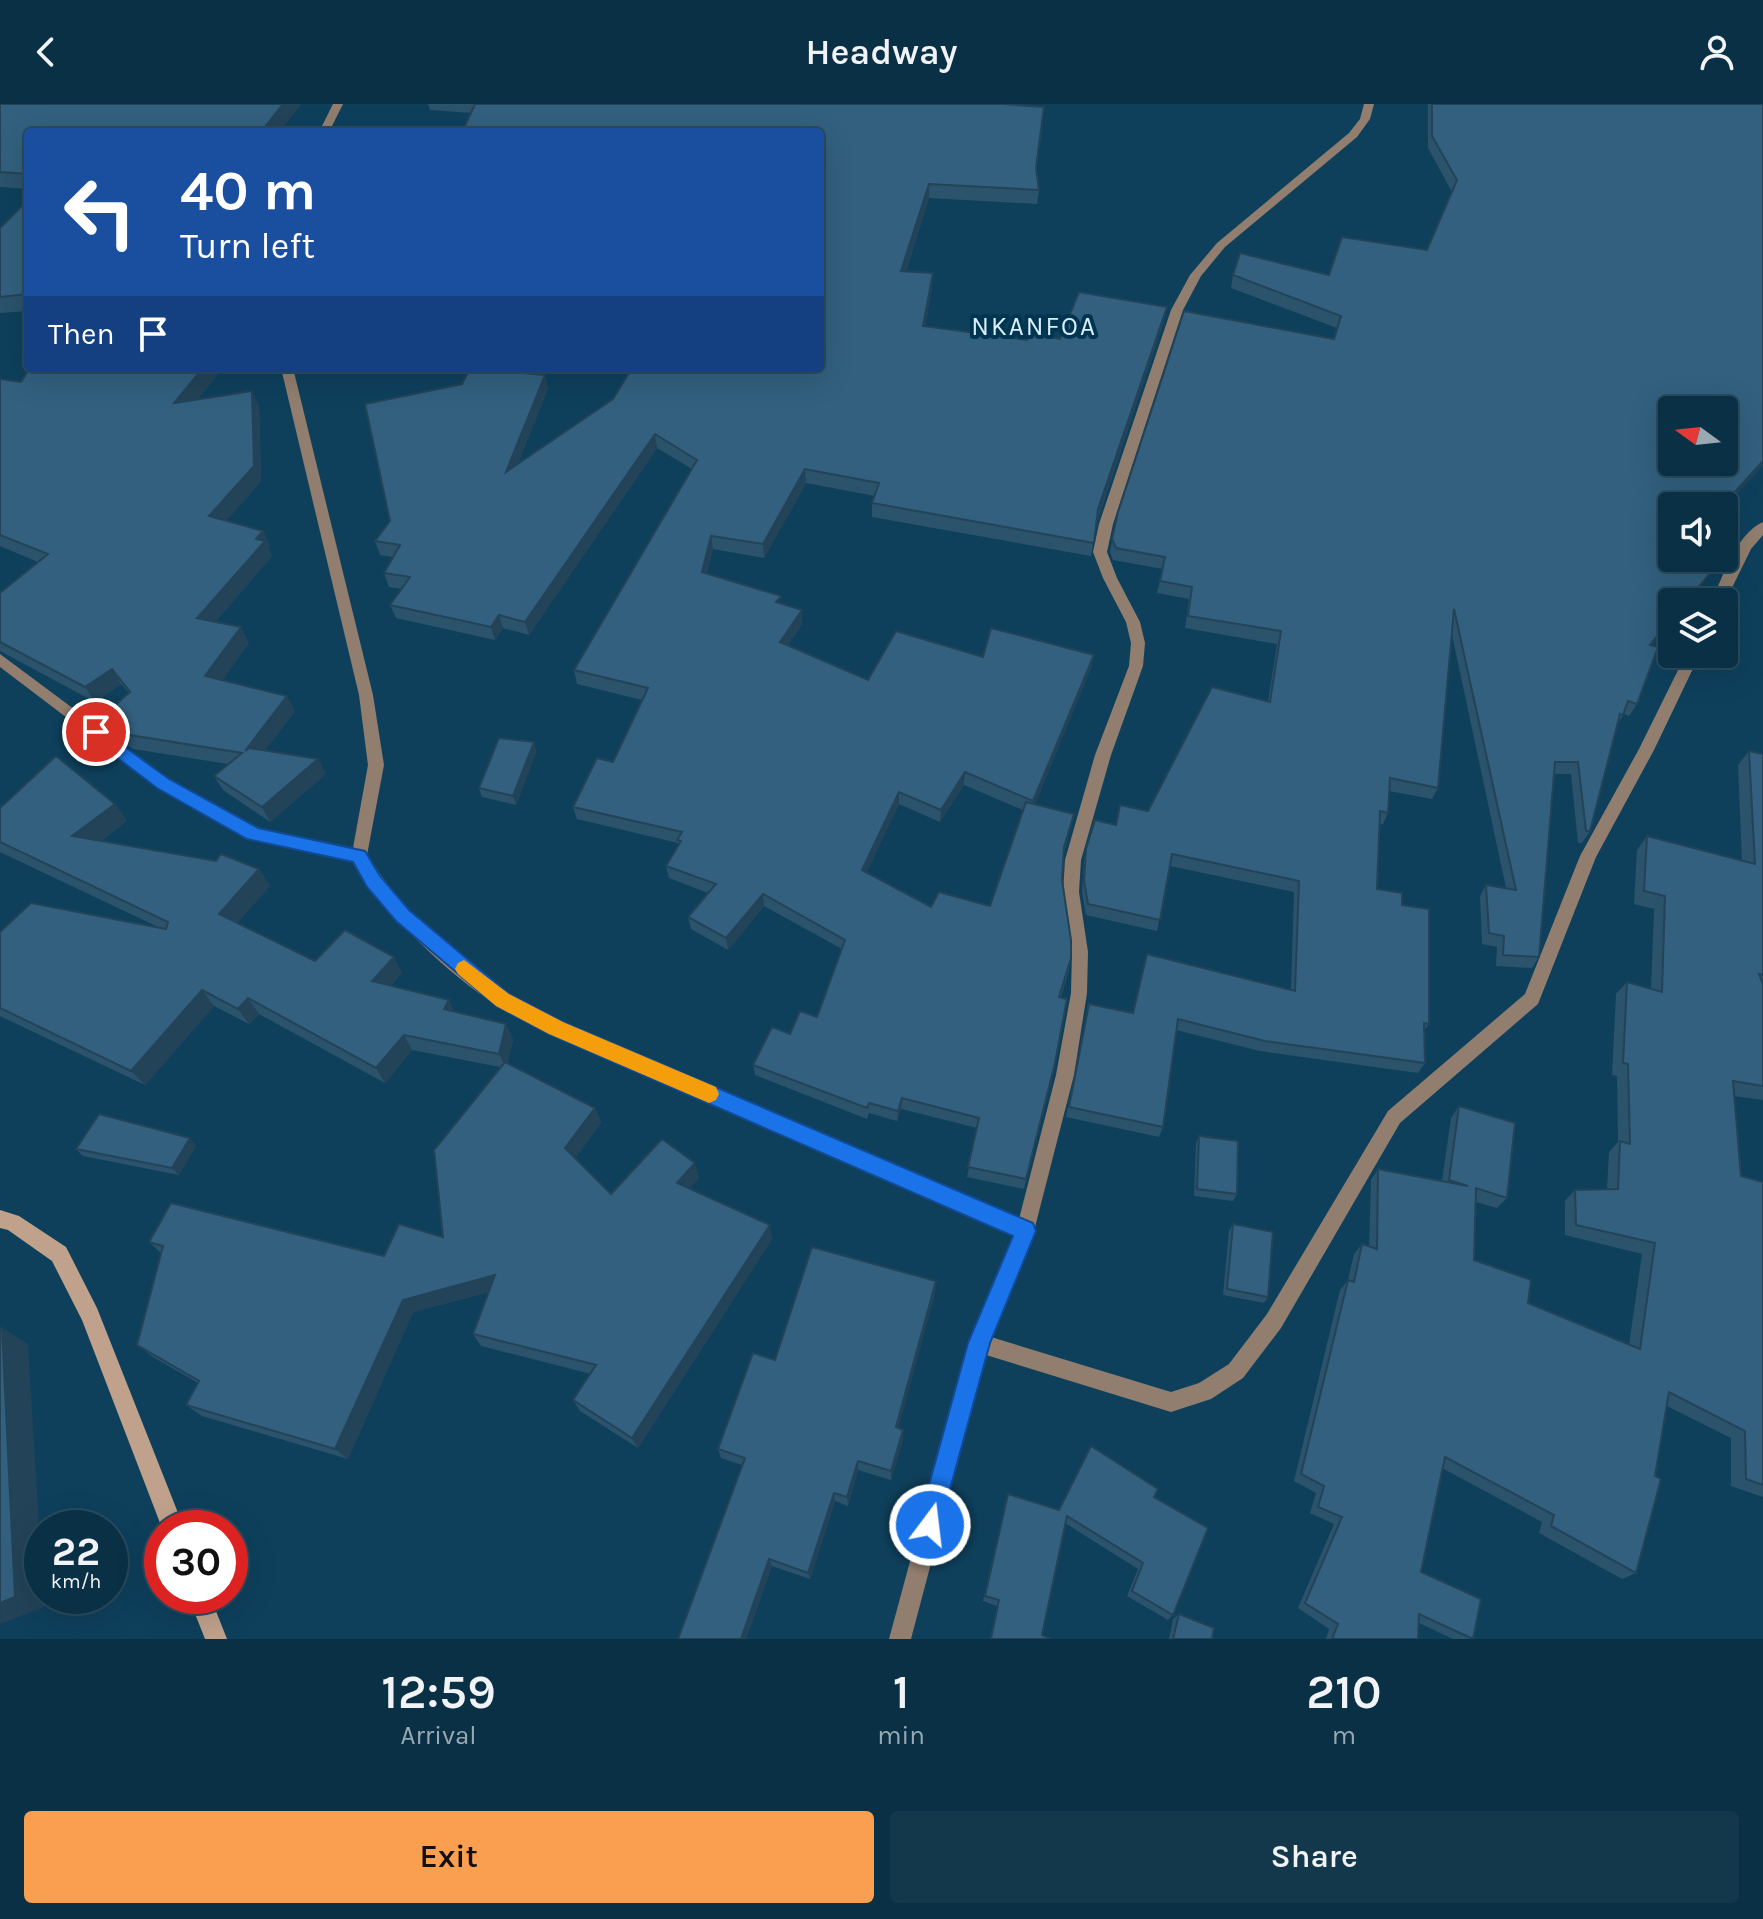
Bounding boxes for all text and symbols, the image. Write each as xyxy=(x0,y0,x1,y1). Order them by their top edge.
icon: back xyxy=(24,30,68,74)
icon: person xyxy=(1695,30,1739,74)
text: Headway xyxy=(806,31,957,73)
text: 40 m xyxy=(180,158,316,223)
icon: left xyxy=(48,160,152,264)
text: Turn left xyxy=(180,225,315,267)
district label: NKANFOA xyxy=(971,311,1097,342)
icon: arrive xyxy=(131,312,175,356)
text: Then xyxy=(48,316,115,352)
north arrow xyxy=(1658,396,1738,476)
map controls xyxy=(1658,396,1738,668)
button: sound xyxy=(1658,492,1738,572)
button: layers xyxy=(1658,588,1738,668)
pin xyxy=(62,698,130,766)
icon: arrive xyxy=(74,710,118,754)
position arrow xyxy=(888,1483,972,1567)
speed limit sign: 30 xyxy=(144,1510,248,1614)
text: 22 xyxy=(52,1528,100,1575)
text: km/h xyxy=(51,1570,101,1593)
text: 12:59 xyxy=(381,1664,496,1720)
text: 1 xyxy=(893,1664,909,1720)
text: 210 xyxy=(1306,1664,1382,1720)
text: Arrival xyxy=(401,1720,477,1751)
text: min xyxy=(877,1720,925,1751)
text: m xyxy=(1332,1720,1356,1751)
button: Exit xyxy=(24,1811,874,1903)
button: Share xyxy=(890,1811,1739,1903)

